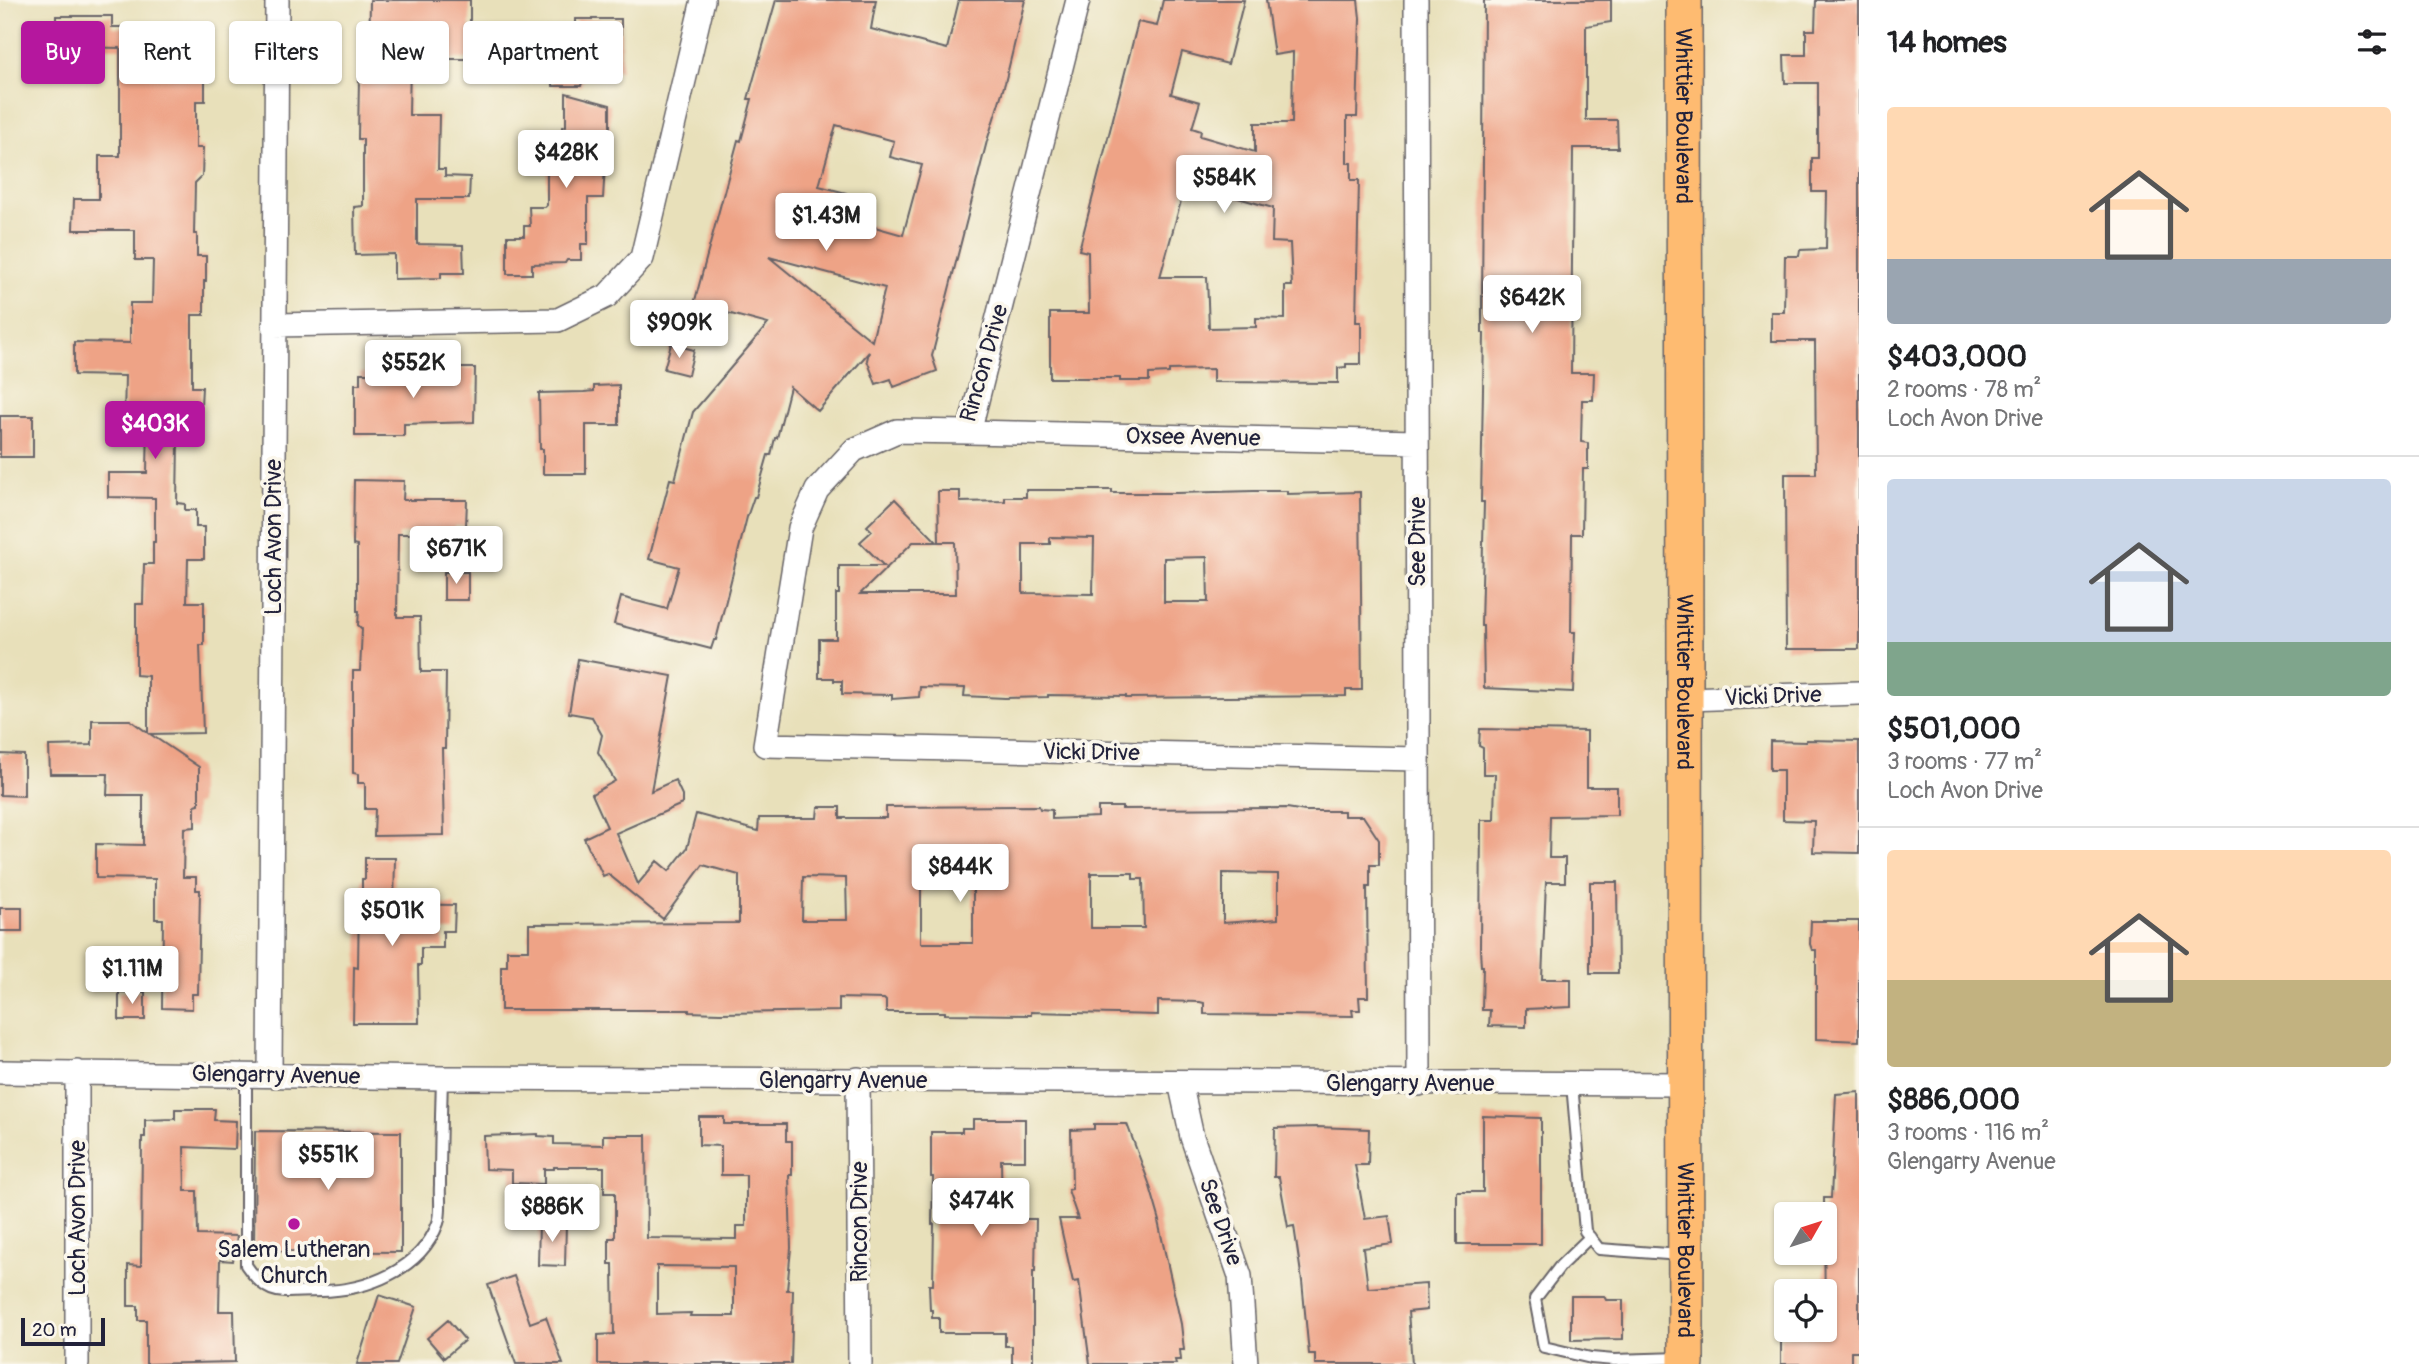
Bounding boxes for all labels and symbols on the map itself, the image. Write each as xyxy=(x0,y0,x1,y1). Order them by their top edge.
street label: Whittier Boulevard xyxy=(1670,28,1699,204)
pin: $428K xyxy=(517,130,615,190)
pin: $584K xyxy=(1175,156,1273,215)
pin: $1.43M xyxy=(769,194,883,253)
pin: $642K xyxy=(1483,276,1581,335)
pin: $909K xyxy=(630,300,728,360)
street label: Rincon Drive xyxy=(953,300,1015,425)
pin: $552K xyxy=(364,340,462,400)
pin: $403K xyxy=(106,402,204,461)
street label: Oxsee Avenue xyxy=(1125,421,1261,453)
street label: Loch Avon Drive xyxy=(259,458,288,615)
street label: See Drive xyxy=(1403,496,1432,587)
pin: $671K xyxy=(407,526,505,586)
street label: Whittier Boulevard xyxy=(1670,594,1700,770)
street label: Vicki Drive xyxy=(1724,680,1823,712)
street label: Vicki Drive xyxy=(1042,737,1141,767)
pin: $844K xyxy=(911,844,1009,904)
pin: $501K xyxy=(343,888,441,948)
pin: $1.11M xyxy=(75,946,189,1006)
street label: Glengarry Avenue xyxy=(191,1059,361,1091)
street label: Glengarry Avenue xyxy=(759,1066,928,1095)
street label: Glengarry Avenue xyxy=(1326,1069,1495,1098)
pin: $551K xyxy=(279,1132,377,1192)
street label: Loch Avon Drive xyxy=(63,1139,92,1296)
street label: Rincon Drive xyxy=(845,1161,874,1283)
street label: Whittier Boulevard xyxy=(1671,1162,1700,1338)
street label: See Drive xyxy=(1193,1175,1250,1270)
pin: $474K xyxy=(932,1178,1030,1238)
pin: $886K xyxy=(503,1184,601,1244)
north arrow xyxy=(1774,1202,1838,1265)
marker: Salem Lutheran Church xyxy=(286,1216,302,1232)
place label: Salem Lutheran Church xyxy=(217,1235,371,1290)
scale bar xyxy=(21,1315,105,1347)

